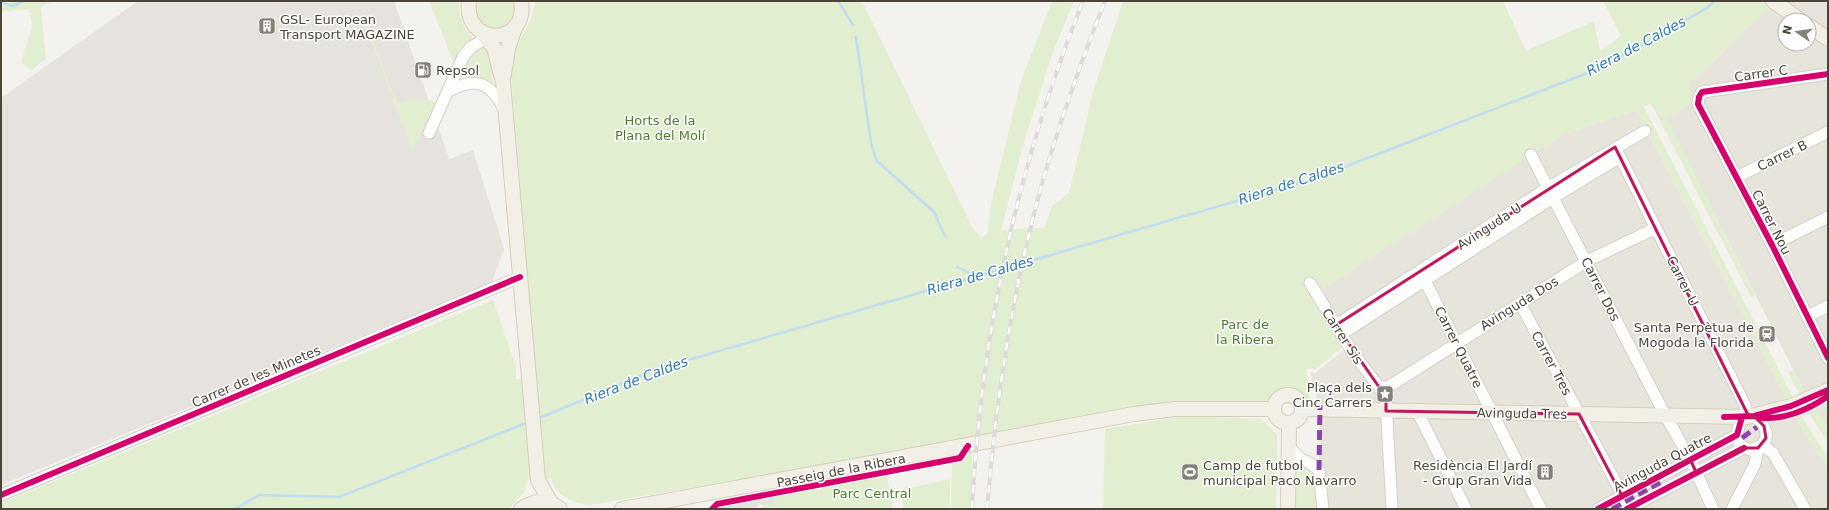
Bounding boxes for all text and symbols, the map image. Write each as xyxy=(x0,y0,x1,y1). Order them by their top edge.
place label: GSL- European Transport MAGAZINE xyxy=(279,12,415,42)
north arrow xyxy=(1777,12,1817,52)
water label: Riera de Caldes xyxy=(1584,13,1688,79)
building icon: GSL- European Transport MAGAZINE xyxy=(257,16,277,36)
text: N xyxy=(1780,24,1795,36)
fuel station icon: Repsol xyxy=(413,60,433,80)
street label: Carrer C xyxy=(1733,62,1789,85)
place label: Repsol xyxy=(436,63,479,78)
park label: Horts de la Plana del Molí xyxy=(615,113,705,143)
street label: Carrer B xyxy=(1755,137,1810,174)
water label: Riera de Caldes xyxy=(1236,158,1346,208)
street label: Carrer Nou xyxy=(1749,187,1794,257)
street label: Avinguda U xyxy=(1454,200,1524,253)
water label: Riera de Caldes xyxy=(925,252,1035,298)
street label: Carrer U xyxy=(1664,254,1702,309)
street label: Carrer Dos xyxy=(1578,255,1623,324)
street label: Avinguda Dos xyxy=(1477,273,1561,333)
street label: Carrer Quatre xyxy=(1432,304,1486,390)
street label: Carrer Sis xyxy=(1319,306,1366,367)
park label: Parc de la Ribera xyxy=(1216,317,1274,347)
place label: Santa Perpètua de Mogoda la Florida xyxy=(1634,320,1754,350)
station icon: Santa Perpètua de Mogoda la Florida xyxy=(1757,324,1777,344)
street label: Carrer Tres xyxy=(1528,329,1575,398)
street label: Carrer de les Minetes xyxy=(190,342,323,410)
water label: Riera de Caldes xyxy=(582,353,690,407)
place label: Plaça dels Cinc Carrers xyxy=(1292,380,1372,410)
place icon: Plaça dels Cinc Carrers xyxy=(1375,384,1395,404)
street label: Avinguda Tres xyxy=(1477,405,1568,422)
street label: Avinguda Quatre xyxy=(1611,430,1714,495)
street label: Passeig de la Ribera xyxy=(775,451,907,490)
place label: Camp de futbol municipal Paco Navarro xyxy=(1203,458,1356,488)
place label: Residència El Jardí - Grup Gran Vida xyxy=(1413,458,1532,488)
sports icon: Camp de futbol municipal Paco Navarro xyxy=(1180,462,1200,482)
building icon: Residència El Jardí - Grup Gran Vida xyxy=(1535,462,1555,482)
park label: Parc Central xyxy=(833,486,911,501)

